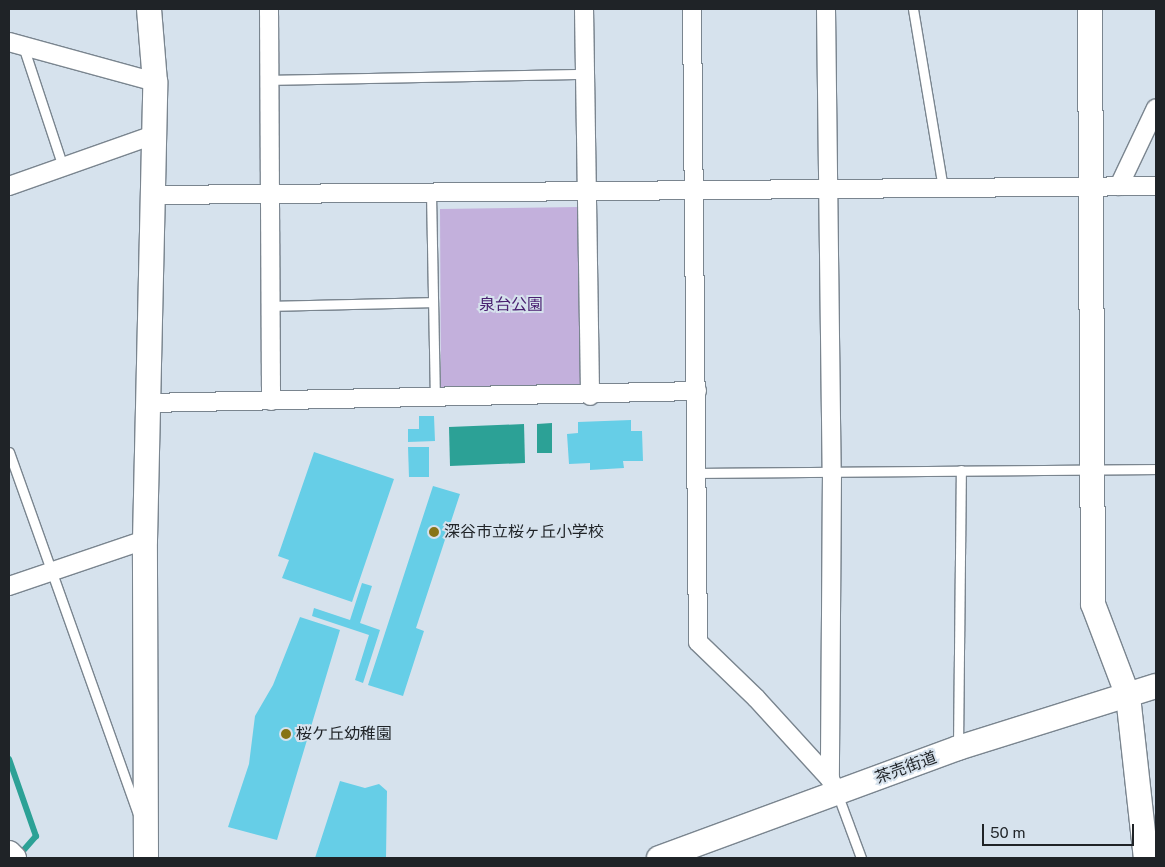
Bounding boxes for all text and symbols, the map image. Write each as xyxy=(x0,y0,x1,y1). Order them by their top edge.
park label: 泉台公園 xyxy=(479,295,543,315)
place label: 深谷市立桜ヶ丘小学校 xyxy=(444,522,604,542)
marker: 深谷市立桜ヶ丘小学校 xyxy=(428,526,440,538)
place label: 桜ケ丘幼稚園 xyxy=(296,724,392,744)
marker: 桜ケ丘幼稚園 xyxy=(280,728,292,740)
street label: 茶売街道 xyxy=(873,748,939,788)
scale bar xyxy=(985,814,1138,846)
text: 50 m xyxy=(990,824,1025,841)

